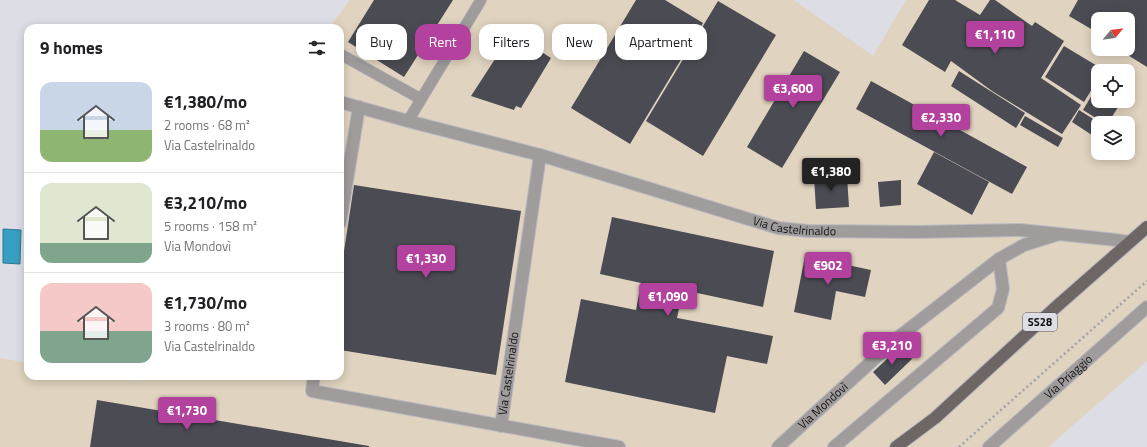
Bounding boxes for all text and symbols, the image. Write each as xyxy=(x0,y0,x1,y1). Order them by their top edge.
north arrow xyxy=(1091,12,1135,56)
map controls xyxy=(1091,12,1135,160)
pin: €1,110 xyxy=(962,21,1028,55)
chip: Buy xyxy=(356,24,407,60)
chip: Rent xyxy=(415,24,471,60)
chip: Filters xyxy=(479,24,544,60)
chip: New xyxy=(552,24,607,60)
chip: Apartment xyxy=(615,24,707,60)
text: €1,110 xyxy=(975,24,1015,44)
text: 9 homes xyxy=(40,35,103,61)
icon: filters xyxy=(306,37,328,59)
button: locate xyxy=(1091,64,1135,108)
pin: €3,600 xyxy=(760,75,826,109)
text: €3,600 xyxy=(773,78,813,98)
text: €1,380/mo xyxy=(164,89,247,115)
icon: home xyxy=(72,98,120,146)
pin: €2,330 xyxy=(908,104,974,138)
text: €2,330 xyxy=(921,107,961,127)
text: 2 rooms · 68 m² xyxy=(164,115,250,135)
button: layers xyxy=(1091,116,1135,160)
text: Via Castelrinaldo xyxy=(164,135,255,155)
pin: €1,380 xyxy=(798,158,864,192)
text: €1,380 xyxy=(811,161,851,181)
text: €3,210/mo xyxy=(164,190,247,216)
icon: home xyxy=(72,199,120,247)
street label: Via Castelrinaldo xyxy=(751,211,836,240)
text: 5 rooms · 158 m² xyxy=(164,216,257,236)
text: Via Mondovì xyxy=(164,236,231,256)
pin: €1,330 xyxy=(393,245,459,279)
text: €1,330 xyxy=(406,248,446,268)
pin: €902 xyxy=(804,252,852,286)
text: €902 xyxy=(813,255,843,275)
pin: €1,090 xyxy=(635,283,701,317)
text: €1,090 xyxy=(648,286,688,306)
text: €1,730/mo xyxy=(164,290,247,316)
icon: home xyxy=(72,299,120,347)
road number: SS28 xyxy=(1023,313,1057,331)
text: 3 rooms · 80 m² xyxy=(164,316,250,336)
street label: Via Castelrinaldo xyxy=(493,330,523,417)
pin: €3,210 xyxy=(859,332,925,366)
text: €3,210 xyxy=(872,335,912,355)
text: Via Castelrinaldo xyxy=(164,336,255,356)
street label: Via Priaggio xyxy=(1039,349,1097,403)
street label: Via Mondovì xyxy=(793,377,852,433)
pin: €1,730 xyxy=(154,397,220,431)
text: €1,730 xyxy=(167,400,207,420)

